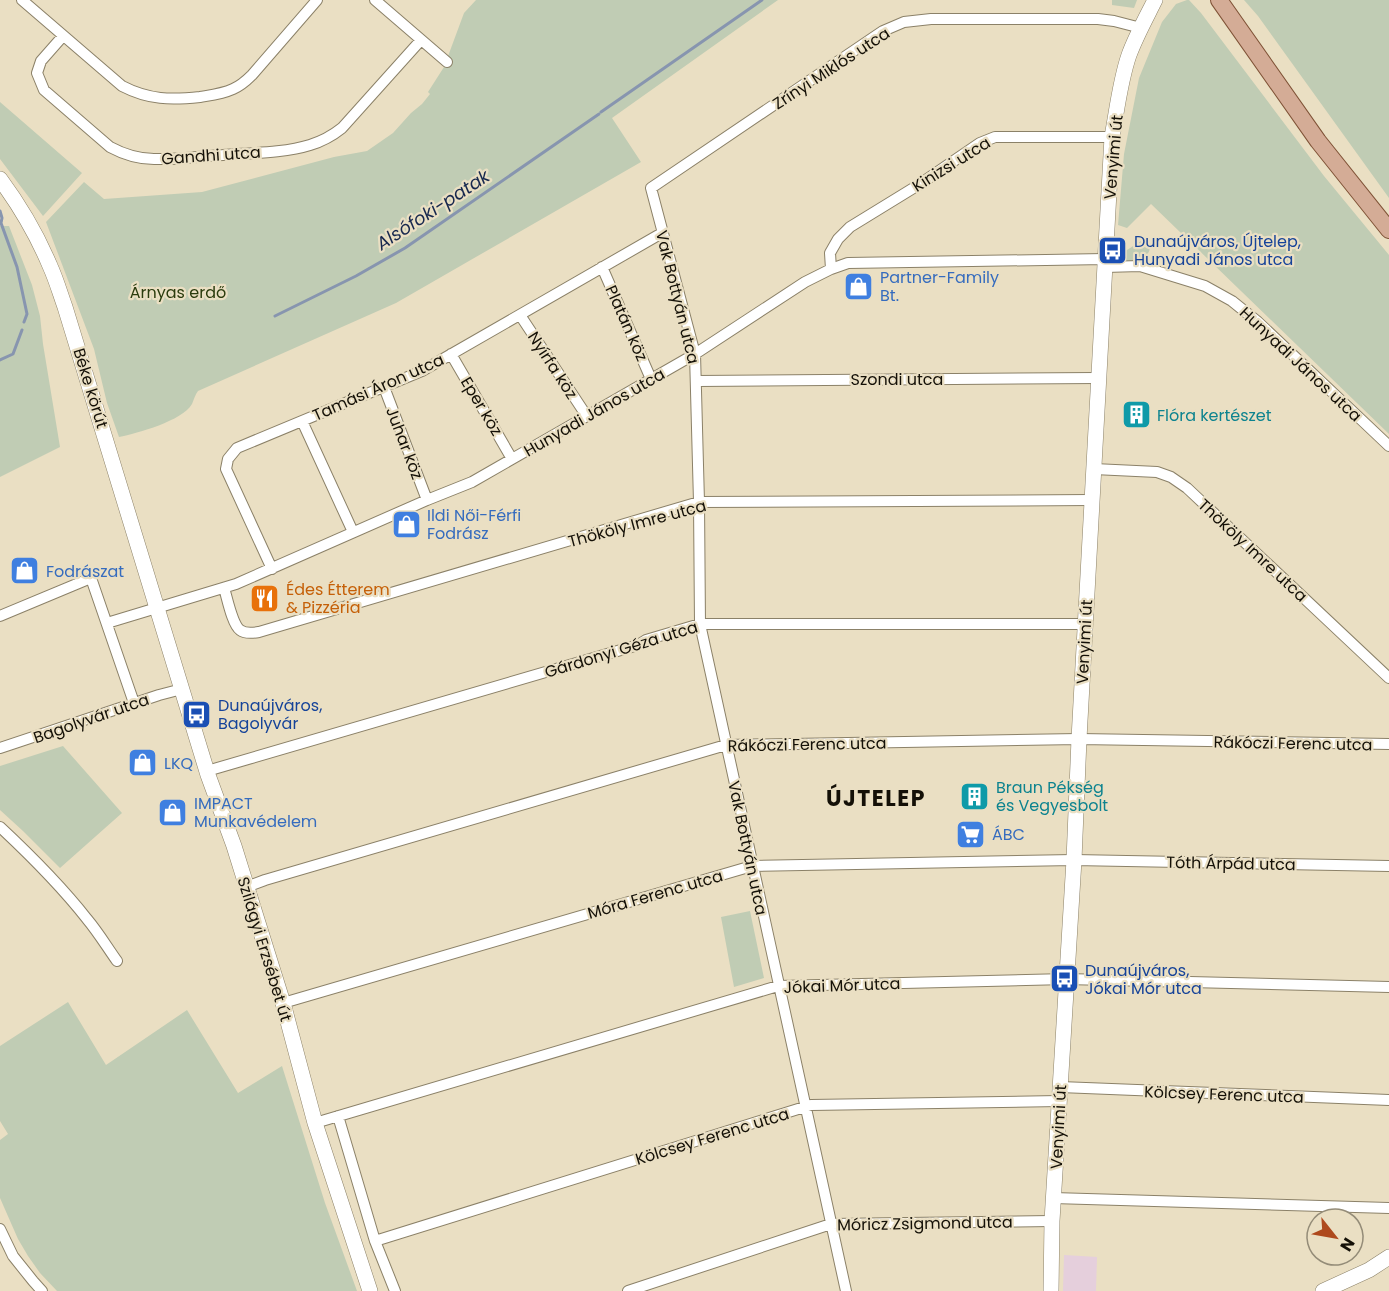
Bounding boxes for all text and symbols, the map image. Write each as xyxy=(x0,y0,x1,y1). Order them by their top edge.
street label: Zrínyi Miklós utca xyxy=(768,22,894,115)
street label: Venyimi út xyxy=(1098,114,1129,200)
street label: Kinizsi utca xyxy=(908,131,995,198)
street label: Gandhi utca xyxy=(161,141,261,170)
water label: Alsófoki-patak xyxy=(370,163,495,256)
street label: Vak Bottyán utca xyxy=(650,228,705,366)
place label: Dunaújváros, Újtelep, Hunyadi János utca xyxy=(1134,230,1301,271)
bus stop icon: Dunaújváros, Újtelep, Hunyadi János utca xyxy=(1097,234,1129,266)
place label: Partner-Family Bt. xyxy=(880,266,999,307)
shop icon: Partner-Family Bt. xyxy=(843,270,875,302)
park label: Árnyas erdő xyxy=(130,281,226,304)
street label: Platán köz xyxy=(600,282,654,365)
street label: Hunyadi János utca xyxy=(1235,302,1367,427)
street label: Nyírfa köz xyxy=(522,327,583,404)
street label: Béke körút xyxy=(67,345,114,431)
street label: Tamási Áron utca xyxy=(309,348,447,427)
street label: Hunyadi János utca xyxy=(519,363,669,462)
street label: Szondi utca xyxy=(851,368,943,391)
street label: Eper köz xyxy=(455,372,508,440)
building icon: Flóra kertészet xyxy=(1120,399,1152,431)
street label: Juhar köz xyxy=(380,404,429,483)
place label: Flóra kertészet xyxy=(1157,404,1272,427)
street label: Thököly Imre utca xyxy=(566,494,709,553)
street label: Thököly Imre utca xyxy=(1193,494,1312,607)
place label: Ildi Női-Férfi Fodrász xyxy=(427,504,521,545)
shop icon: Ildi Női-Férfi Fodrász xyxy=(390,508,422,540)
shop icon: Fodrászat xyxy=(9,555,41,587)
place label: Fodrászat xyxy=(46,560,124,583)
place label: Édes Étterem & Pizzéria xyxy=(286,578,390,619)
restaurant icon: Édes Étterem & Pizzéria xyxy=(249,582,281,614)
street label: Venyimi út xyxy=(1071,599,1098,685)
street label: Gárdonyi Géza utca xyxy=(542,615,701,684)
street label: Bagolyvár utca xyxy=(30,688,152,749)
place label: Dunaújváros, Bagolyvár xyxy=(218,694,322,735)
bus stop icon: Dunaújváros, Bagolyvár xyxy=(181,698,213,730)
street label: Rákóczi Ferenc utca xyxy=(1213,731,1373,756)
street label: Rákóczi Ferenc utca xyxy=(727,732,887,757)
shop icon: LKQ xyxy=(127,747,159,779)
place label: LKQ xyxy=(164,752,193,775)
place label: Braun Pékség és Vegyesbolt xyxy=(996,776,1108,817)
street label: Vak Bottyán utca xyxy=(722,779,773,917)
building icon: Braun Pékség és Vegyesbolt xyxy=(959,780,991,812)
district label: ÚJTELEP xyxy=(826,783,926,814)
place label: IMPACT Munkavédelem xyxy=(194,792,317,833)
shop icon: IMPACT Munkavédelem xyxy=(157,796,189,828)
supermarket icon: ÁBC xyxy=(955,818,987,850)
place label: ÁBC xyxy=(992,823,1025,846)
street label: Tóth Árpád utca xyxy=(1166,851,1296,876)
street label: Móra Ferenc utca xyxy=(585,864,725,925)
street label: Szilágyi Erzsébet út xyxy=(232,874,297,1024)
place label: Dunaújváros, Jókai Mór utca xyxy=(1085,959,1202,1000)
bus stop icon: Dunaújváros, Jókai Mór utca xyxy=(1048,963,1080,995)
street label: Jókai Mór utca xyxy=(783,972,901,999)
street label: Kölcsey Ferenc utca xyxy=(1144,1080,1304,1109)
street label: Venyimi út xyxy=(1045,1084,1072,1170)
street label: Kölcsey Ferenc utca xyxy=(632,1102,792,1171)
north arrow xyxy=(1305,1207,1365,1267)
street label: Móricz Zsigmond utca xyxy=(837,1210,1013,1237)
text: N xyxy=(1334,1233,1360,1256)

